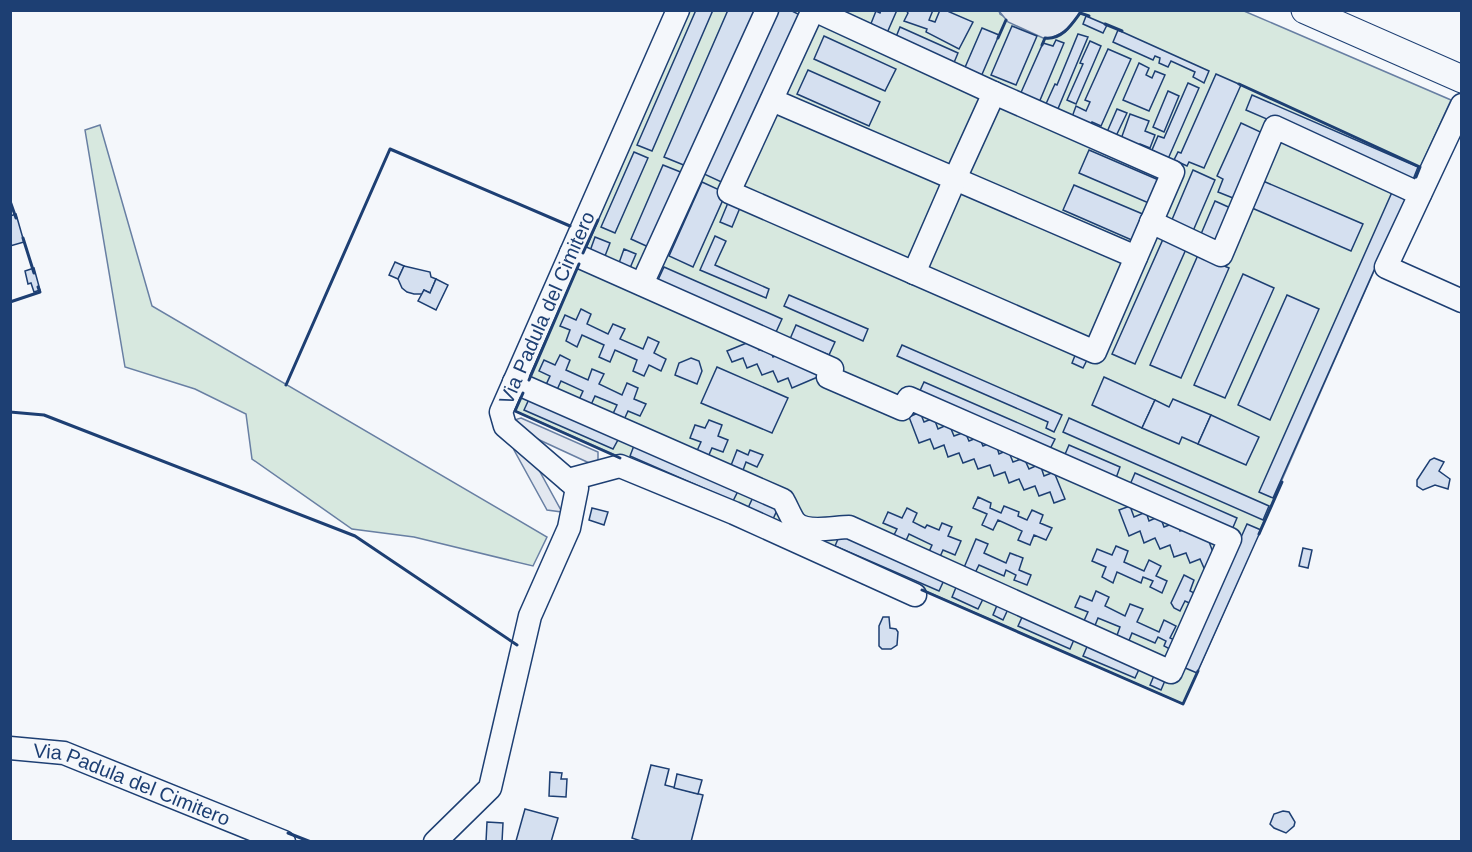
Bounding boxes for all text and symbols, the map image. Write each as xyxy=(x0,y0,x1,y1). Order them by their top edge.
street label: Via Padula del Cimitero xyxy=(495,208,599,408)
street label: Via Padula del Cimitero xyxy=(33,739,233,830)

